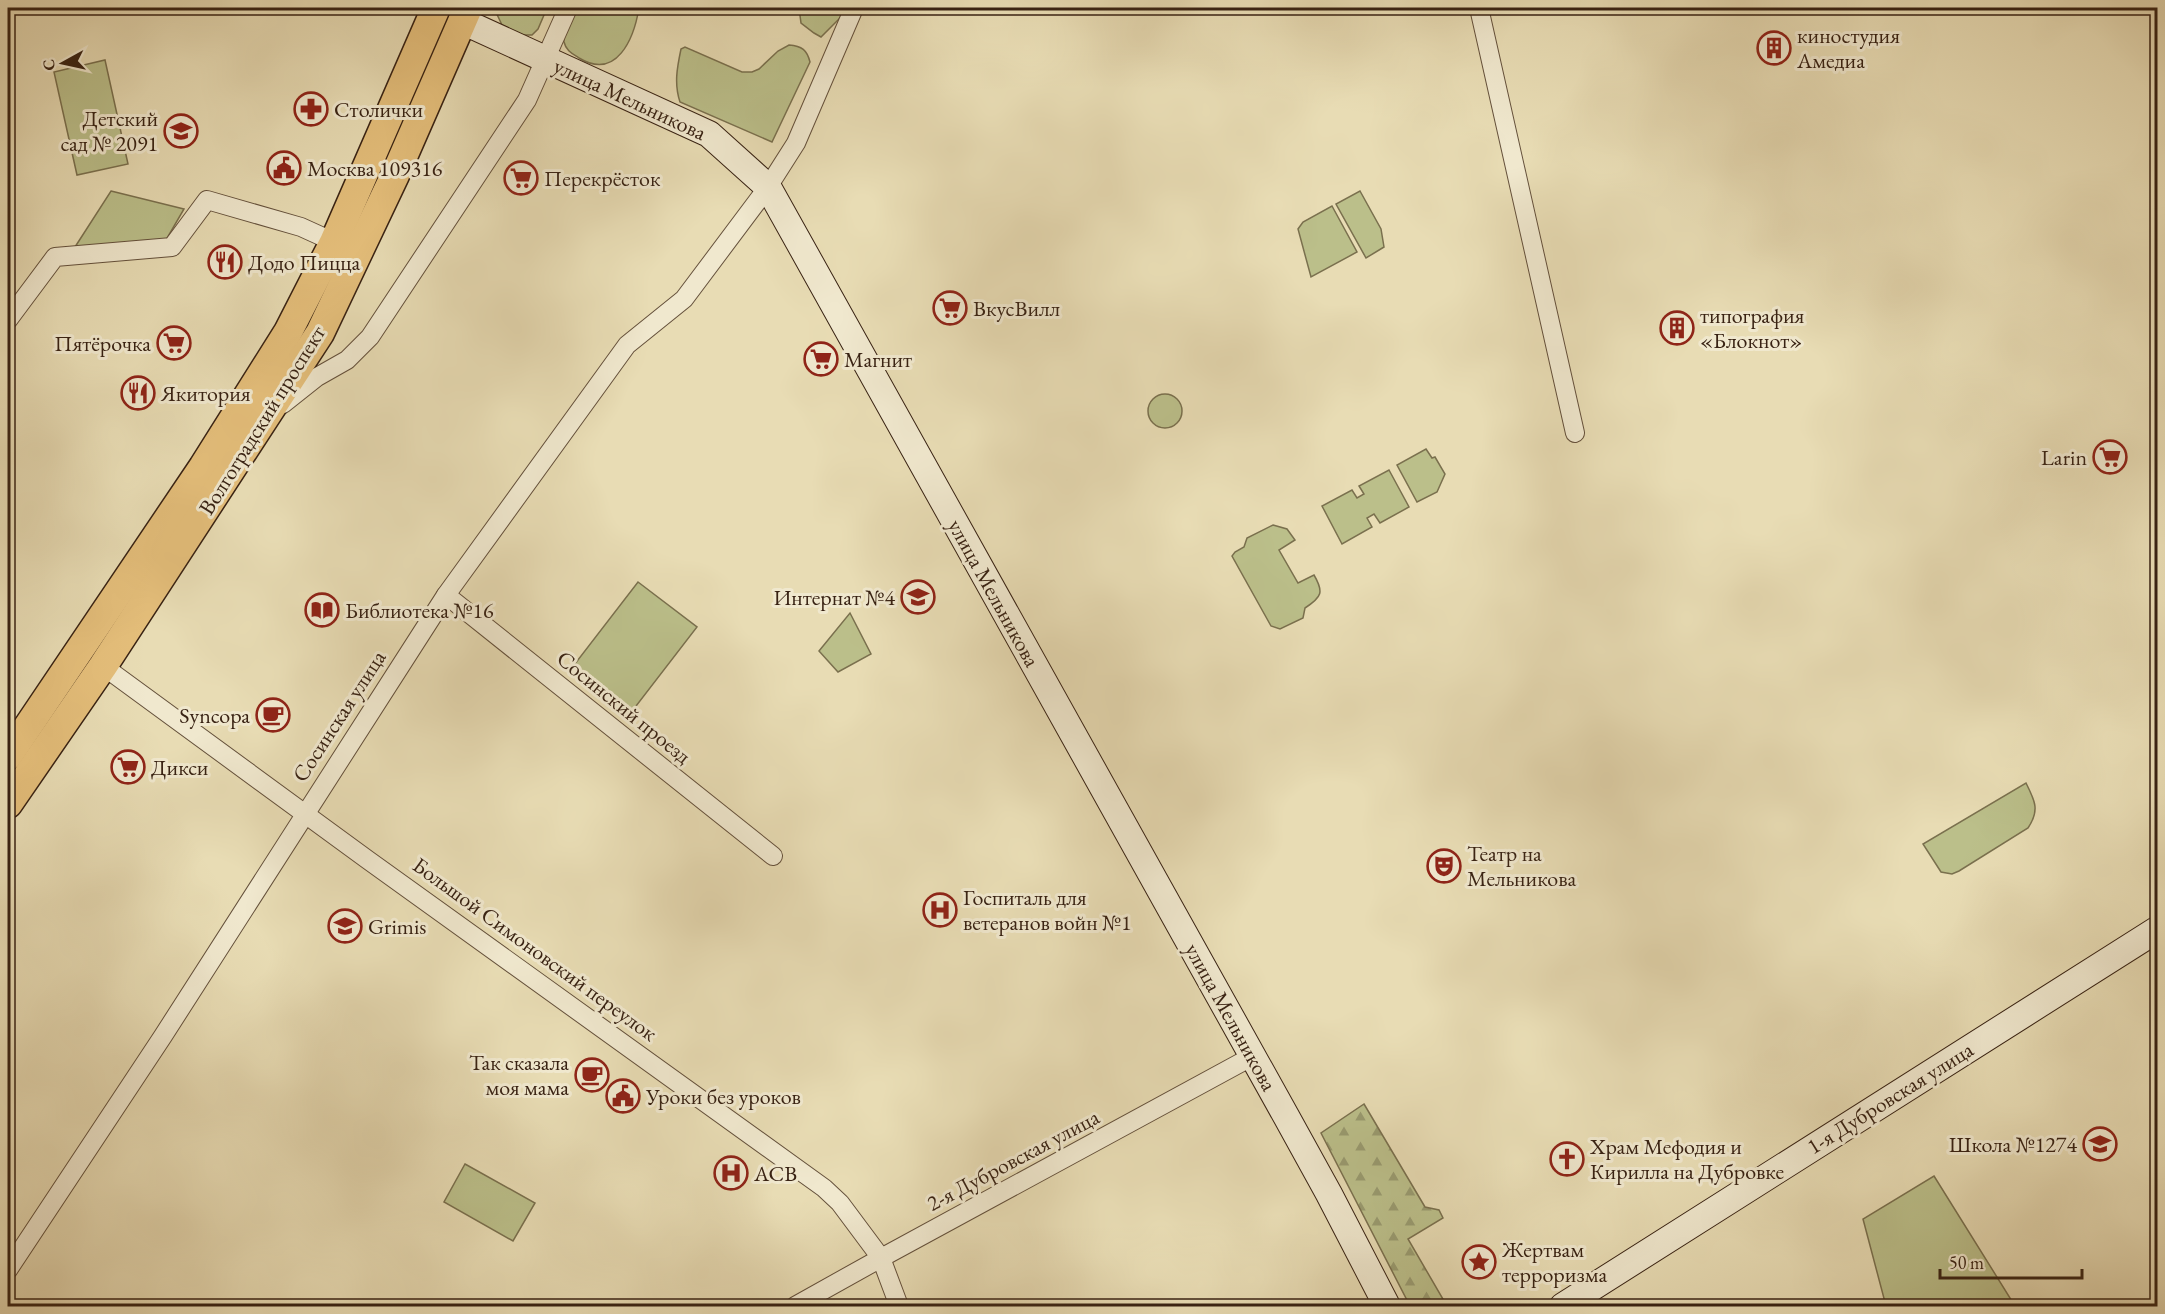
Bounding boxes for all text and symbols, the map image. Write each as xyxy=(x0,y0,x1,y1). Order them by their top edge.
place label: киностудия Амедиа xyxy=(1796,21,1900,75)
building icon: киностудия Амедиа xyxy=(1756,30,1792,66)
north arrow xyxy=(33,33,93,93)
street label: улица Мельникова xyxy=(549,51,711,147)
text: С xyxy=(37,58,60,72)
pharmacy icon: Столички xyxy=(293,91,329,127)
place label: Столички xyxy=(334,95,424,124)
place label: Детский сад № 2091 xyxy=(60,104,158,158)
school or university icon: Детский сад № 2091 xyxy=(163,113,199,149)
public building icon: Москва 109316 xyxy=(266,150,302,186)
place label: Москва 109316 xyxy=(307,154,443,183)
supermarket icon: Перекрёсток xyxy=(503,160,539,196)
place label: Перекрёсток xyxy=(544,164,661,193)
restaurant icon: Додо Пицца xyxy=(207,244,243,280)
place label: Додо Пицца xyxy=(248,248,361,277)
supermarket icon: ВкусВилл xyxy=(932,290,968,326)
place label: ВкусВилл xyxy=(973,294,1061,323)
place label: типография «Блокнот» xyxy=(1700,301,1805,355)
building icon: типография «Блокнот» xyxy=(1659,310,1695,346)
street label: Волгоградский проспект xyxy=(192,320,332,520)
supermarket icon: Пятёрочка xyxy=(156,325,192,361)
place label: Пятёрочка xyxy=(54,329,151,358)
supermarket icon: Магнит xyxy=(803,341,839,377)
place label: Магнит xyxy=(844,345,912,374)
restaurant icon: Якитория xyxy=(120,375,156,411)
place label: Якитория xyxy=(160,379,251,408)
supermarket icon: Larin xyxy=(2092,439,2128,475)
place label: Larin xyxy=(2041,443,2087,472)
street label: улица Мельникова xyxy=(941,514,1047,672)
school or university icon: Интернат №4 xyxy=(900,579,936,615)
place label: Интернат №4 xyxy=(774,583,895,612)
library icon: Библиотека №16 xyxy=(304,592,340,628)
place label: Библиотека №16 xyxy=(345,596,494,625)
street label: Сосинская улица xyxy=(286,644,393,787)
street label: Сосинский проезд xyxy=(551,644,697,770)
cafe icon: Syncopa xyxy=(255,697,291,733)
place label: Syncopa xyxy=(179,701,250,730)
supermarket icon: Дикси xyxy=(110,749,146,785)
place label: Дикси xyxy=(151,753,209,782)
place label: Театр на Мельникова xyxy=(1467,839,1576,893)
theatre icon: Театр на Мельникова xyxy=(1426,848,1462,884)
street label: Большой Симоновский переулок xyxy=(407,850,663,1048)
place label: Госпиталь для ветеранов войн №1 xyxy=(963,883,1132,937)
hospital icon: Госпиталь для ветеранов войн №1 xyxy=(922,892,958,928)
school or university icon: Grimis xyxy=(327,908,363,944)
place label: Grimis xyxy=(368,912,426,941)
street label: улица Мельникова xyxy=(1178,938,1284,1096)
street label: 1-я Дубровская улица xyxy=(1801,1035,1979,1161)
place label: Так сказала моя мама xyxy=(469,1048,569,1102)
cafe icon: Так сказала моя мама xyxy=(574,1057,610,1093)
public building icon: Уроки без уроков xyxy=(605,1078,641,1114)
place label: Уроки без уроков xyxy=(645,1082,801,1111)
street label: 2-я Дубровская улица xyxy=(922,1102,1104,1218)
school or university icon: Школа №1274 xyxy=(2082,1126,2118,1162)
place label: Школа №1274 xyxy=(1949,1130,2077,1159)
place label: Храм Мефодия и Кирилла на Дубровке xyxy=(1589,1132,1784,1186)
church icon: Храм Мефодия и Кирилла на Дубровке xyxy=(1549,1141,1585,1177)
hospital icon: АСВ xyxy=(713,1155,749,1191)
place label: АСВ xyxy=(753,1159,797,1188)
place label: Жертвам терроризма xyxy=(1501,1235,1608,1289)
scale bar xyxy=(1940,1242,2082,1280)
place icon: Жертвам терроризма xyxy=(1461,1244,1497,1280)
text: 50 m xyxy=(1949,1251,1984,1274)

